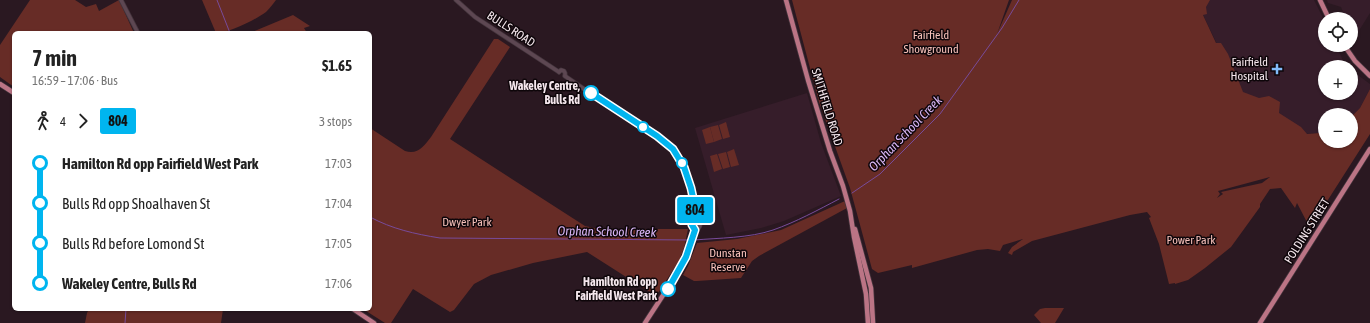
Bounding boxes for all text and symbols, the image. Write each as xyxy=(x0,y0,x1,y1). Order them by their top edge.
street label: BULLS ROAD xyxy=(484,8,538,50)
map controls xyxy=(1318,12,1358,148)
button: locate xyxy=(1318,12,1358,52)
park label: Fairfield Showground xyxy=(903,28,959,56)
text: 7 min xyxy=(32,45,77,71)
place label: Fairfield Hospital xyxy=(1230,55,1269,83)
text: $1.65 xyxy=(322,57,352,74)
button: + xyxy=(1318,60,1358,100)
marker: Fairfield Hospital xyxy=(1271,63,1283,75)
street label: SMITHFIELD ROAD xyxy=(809,67,845,148)
text: 16:59 – 17:06 · Bus xyxy=(32,73,118,88)
place label: Wakeley Centre, Bulls Rd xyxy=(508,79,580,107)
marker: Wakeley Centre, Bulls Rd xyxy=(583,85,599,101)
water label: Orphan School Creek xyxy=(866,92,945,174)
button: − xyxy=(1318,108,1358,148)
icon: walk xyxy=(32,110,54,132)
icon: forward xyxy=(72,110,94,132)
text: 804 xyxy=(108,113,128,129)
text: 4 xyxy=(60,114,66,129)
text: 3 stops xyxy=(319,114,352,129)
unlabelled marker xyxy=(637,121,649,133)
text: Hamilton Rd opp Fairfield West Park xyxy=(62,155,258,172)
text: 17:03 xyxy=(325,156,352,171)
unlabelled marker xyxy=(676,157,688,169)
text: Bulls Rd opp Shoalhaven St xyxy=(62,195,210,212)
street label: POLDING STREET xyxy=(1281,195,1333,266)
text: 17:04 xyxy=(325,196,352,211)
line badge: 804 xyxy=(672,197,718,223)
text: 804 xyxy=(685,202,705,218)
park label: Dwyer Park xyxy=(442,215,492,229)
water label: Orphan School Creek xyxy=(558,223,657,240)
park label: Power Park xyxy=(1167,233,1216,247)
text: Bulls Rd before Lomond St xyxy=(62,235,205,252)
text: 17:05 xyxy=(325,236,352,251)
park label: Dunstan Reserve xyxy=(709,246,747,274)
text: Wakeley Centre, Bulls Rd xyxy=(62,275,197,292)
place label: Hamilton Rd opp Fairfield West Park xyxy=(576,275,658,303)
text: 17:06 xyxy=(325,276,352,291)
marker: Hamilton Rd opp Fairfield West Park xyxy=(660,281,676,297)

